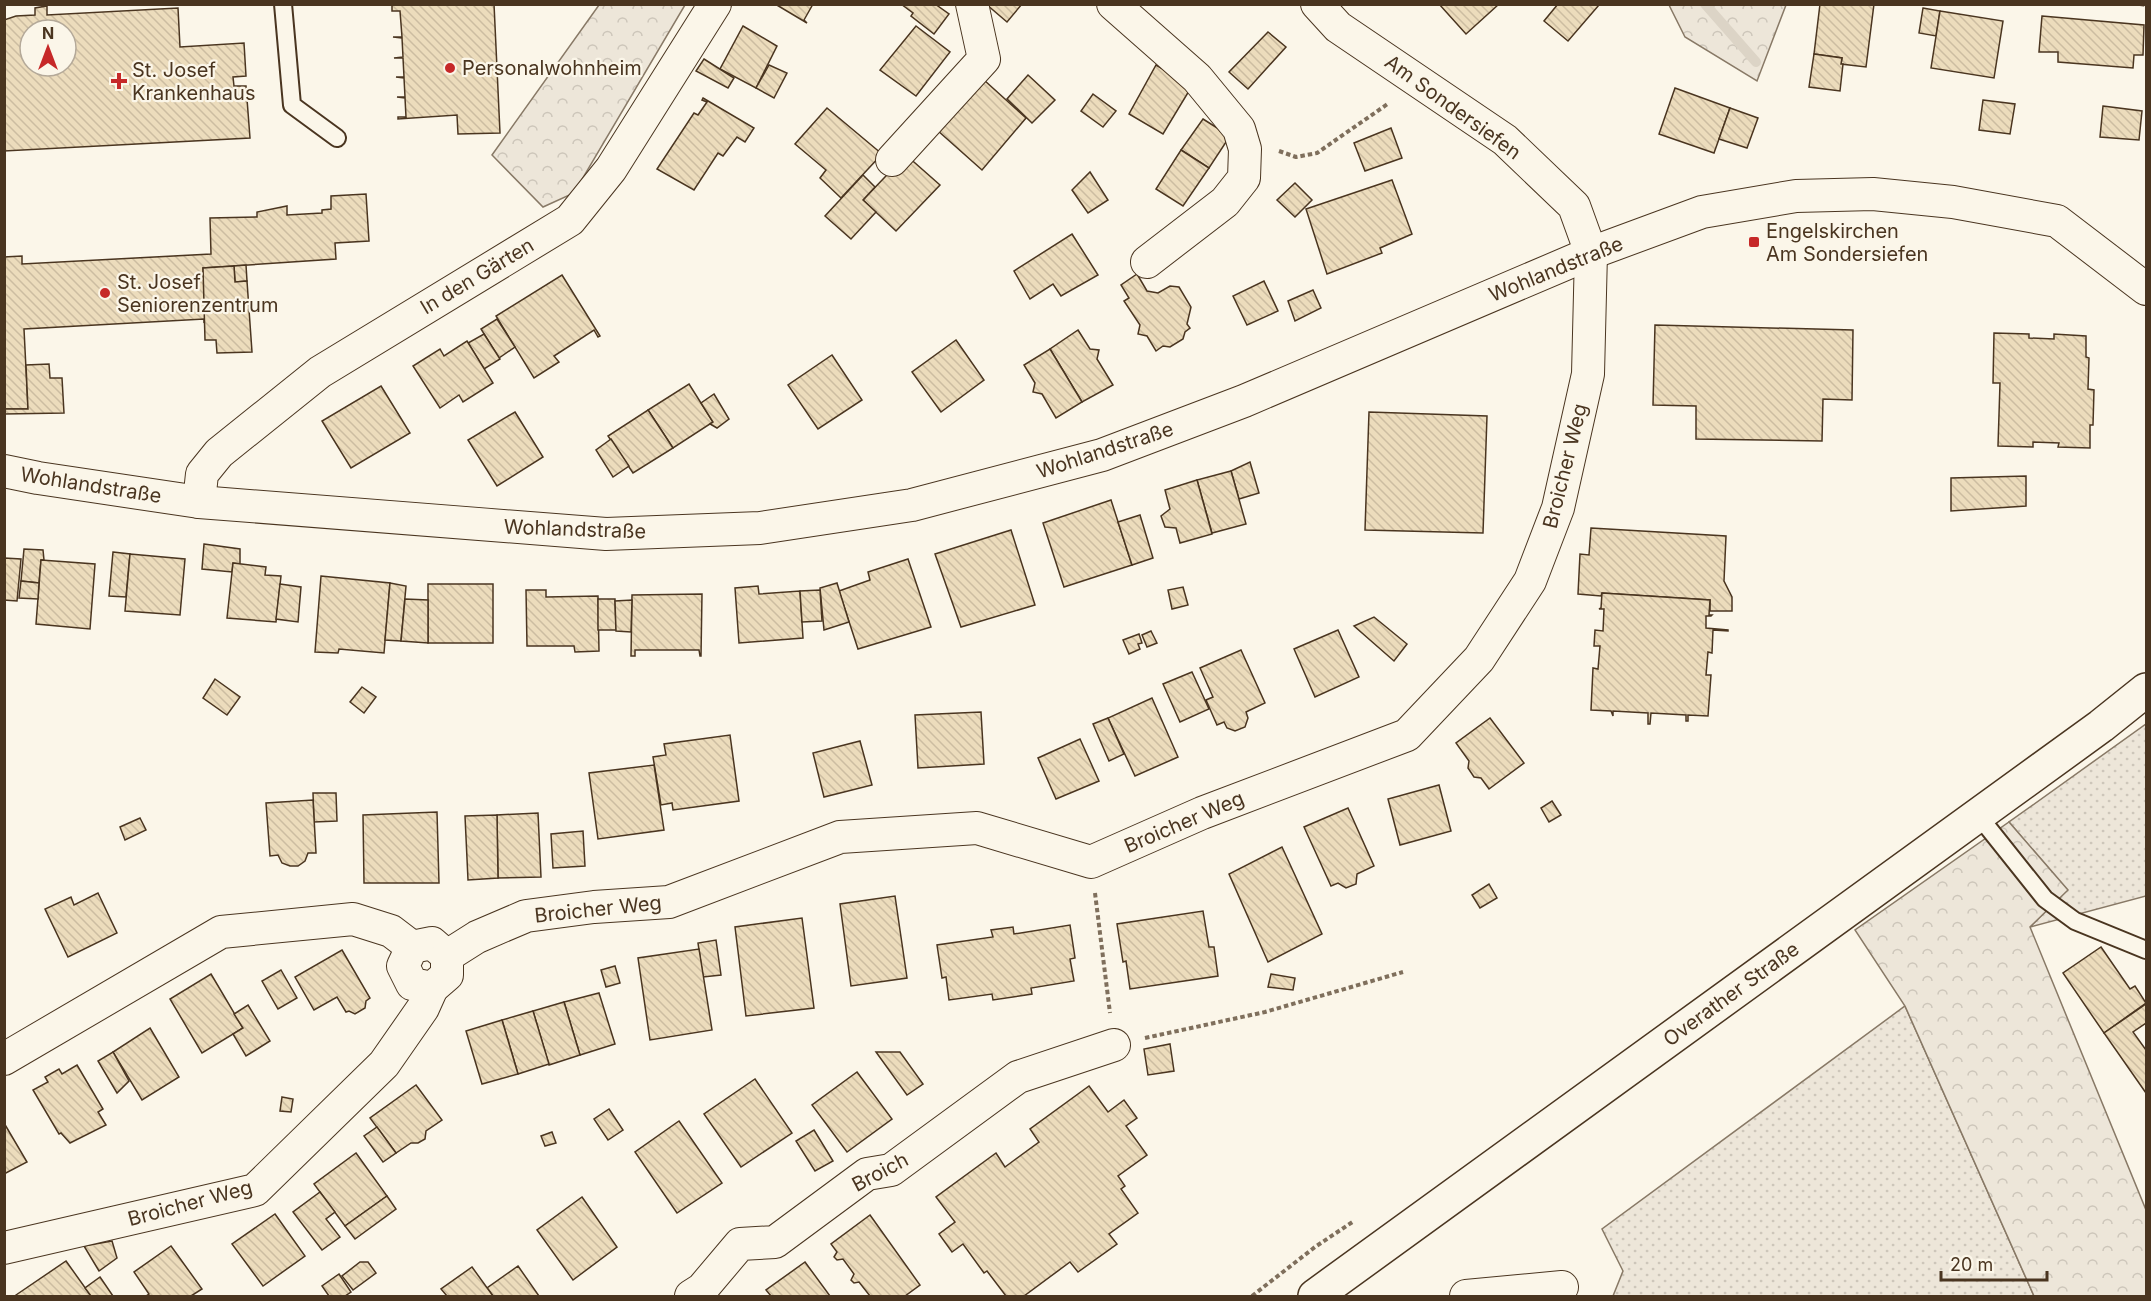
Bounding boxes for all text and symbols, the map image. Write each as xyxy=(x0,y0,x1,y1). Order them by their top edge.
north arrow xyxy=(18,18,78,78)
text: N xyxy=(42,23,54,43)
street label: Am Sondersiefen xyxy=(1380,50,1526,164)
place label: Personalwohnheim xyxy=(462,56,642,80)
place label: St. Josef Krankenhaus xyxy=(132,58,255,105)
marker: Personalwohnheim xyxy=(443,61,457,75)
marker: St. Josef Krankenhaus xyxy=(110,72,128,90)
place label: Engelskirchen Am Sondersiefen xyxy=(1766,219,1928,266)
street label: Wohlandstraße xyxy=(1485,231,1627,307)
street label: In den Gärten xyxy=(416,233,538,319)
marker: Engelskirchen Am Sondersiefen xyxy=(1747,235,1761,249)
place label: St. Josef Seniorenzentrum xyxy=(117,270,278,317)
marker: St. Josef Seniorenzentrum xyxy=(98,286,112,300)
street label: Broicher Weg xyxy=(1538,401,1592,531)
street label: Wohlandstraße xyxy=(1034,417,1176,483)
street label: Wohlandstraße xyxy=(19,462,163,508)
street label: Wohlandstraße xyxy=(503,515,647,543)
street label: Broicher Weg xyxy=(1120,786,1248,858)
street label: Broicher Weg xyxy=(533,890,663,928)
street label: Overather Straße xyxy=(1658,937,1804,1051)
street label: Broich xyxy=(848,1147,912,1197)
street label: Broicher Weg xyxy=(125,1175,255,1231)
scale bar xyxy=(1941,1244,2048,1282)
text: 20 m xyxy=(1950,1254,1993,1275)

